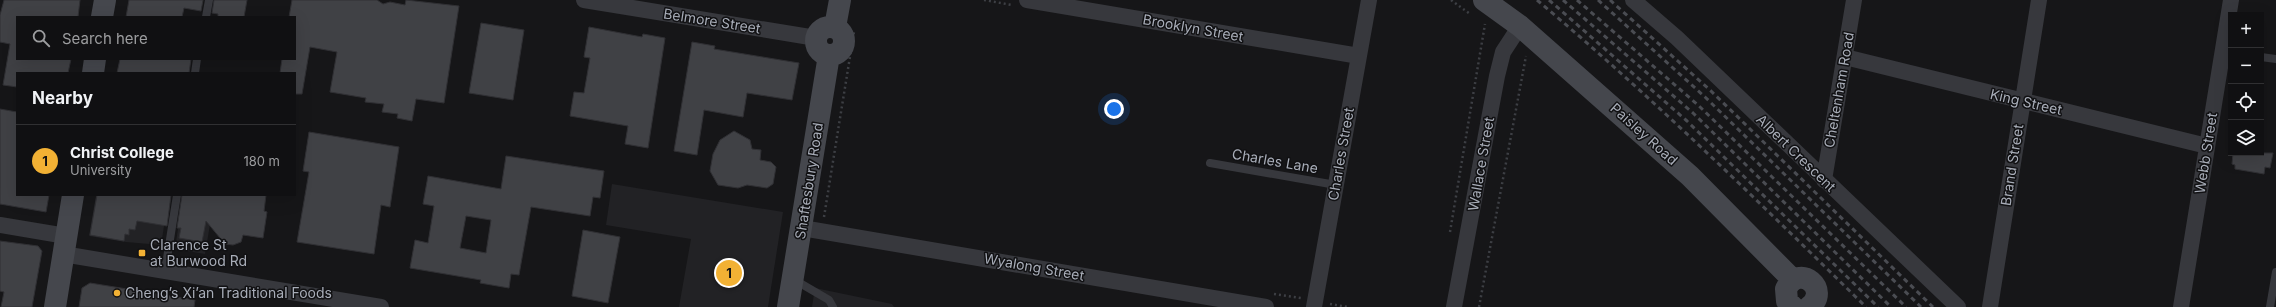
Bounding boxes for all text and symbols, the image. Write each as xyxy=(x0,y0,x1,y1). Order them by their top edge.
street label: Belmore Street xyxy=(662,4,762,37)
street label: Brooklyn Street xyxy=(1142,10,1245,45)
map controls xyxy=(2228,12,2264,156)
button: + xyxy=(2228,12,2264,48)
search box xyxy=(16,16,296,60)
icon: search xyxy=(30,27,52,49)
text: Search here xyxy=(62,29,148,48)
street label: Cheltenham Road xyxy=(1820,31,1857,149)
button: − xyxy=(2228,48,2264,84)
button: locate xyxy=(2228,84,2264,120)
street label: King Street xyxy=(1988,85,2064,118)
text: Nearby xyxy=(32,88,93,108)
your location xyxy=(1104,99,1124,119)
street label: Paisley Road xyxy=(1607,99,1681,168)
street label: Charles Street xyxy=(1324,106,1357,202)
street label: Albert Crescent xyxy=(1753,111,1840,195)
street label: Webb Street xyxy=(2191,111,2220,195)
street label: Wallace Street xyxy=(1464,115,1497,212)
button: layers xyxy=(2228,120,2264,156)
street label: Shaftesbury Road xyxy=(791,121,826,240)
street label: Brand Street xyxy=(1997,122,2026,207)
text: Christ College xyxy=(70,143,174,162)
street label: Charles Lane xyxy=(1231,145,1319,176)
text: 1 xyxy=(42,153,48,169)
text: 180 m xyxy=(243,153,280,169)
text: University xyxy=(70,162,132,178)
place label: Clarence St at Burwood Rd xyxy=(150,236,247,269)
marker: Clarence St at Burwood Rd xyxy=(137,248,147,258)
street label: Wyalong Street xyxy=(983,249,1086,284)
pin: 1 xyxy=(716,258,742,288)
place label: Cheng’s Xi’an Traditional Foods xyxy=(125,284,332,301)
marker: Cheng’s Xi’an Traditional Foods xyxy=(112,288,122,298)

